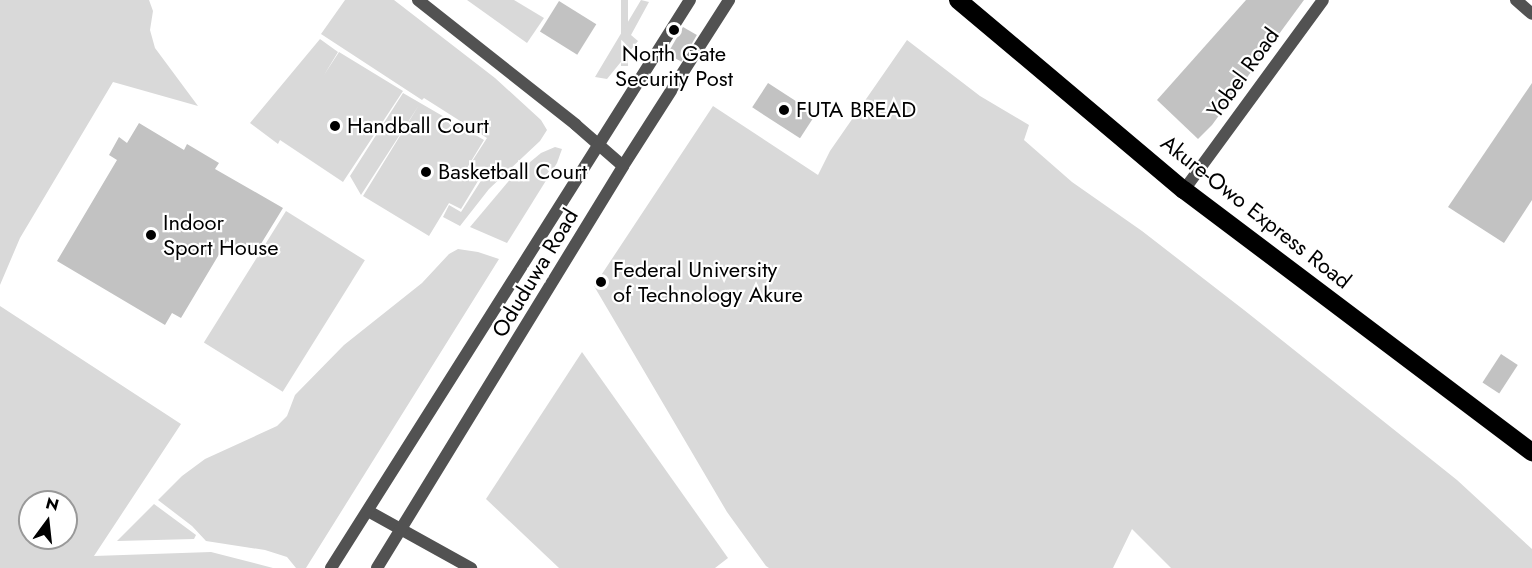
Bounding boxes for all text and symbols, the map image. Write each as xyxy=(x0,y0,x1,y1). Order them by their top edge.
marker: North Gate Security Post xyxy=(667,23,681,37)
street label: Yobel Road xyxy=(1201,23,1285,123)
place label: North Gate Security Post xyxy=(615,40,733,92)
place label: FUTA BREAD xyxy=(796,97,916,123)
marker: FUTA BREAD xyxy=(777,103,791,117)
place label: Handball Court xyxy=(347,113,489,139)
marker: Handball Court xyxy=(328,119,342,133)
street label: Akure-Owo Express Road xyxy=(1156,130,1356,294)
place label: Basketball Court xyxy=(438,159,587,185)
marker: Basketball Court xyxy=(419,165,433,179)
street label: Oduduwa Road xyxy=(486,204,584,342)
place label: Indoor Sport House xyxy=(163,209,279,260)
marker: Indoor Sport House xyxy=(144,228,158,242)
place label: Federal University of Technology Akure xyxy=(613,256,803,308)
marker: Federal University of Technology Akure xyxy=(594,275,608,289)
north arrow xyxy=(18,490,78,550)
text: N xyxy=(43,491,61,517)

